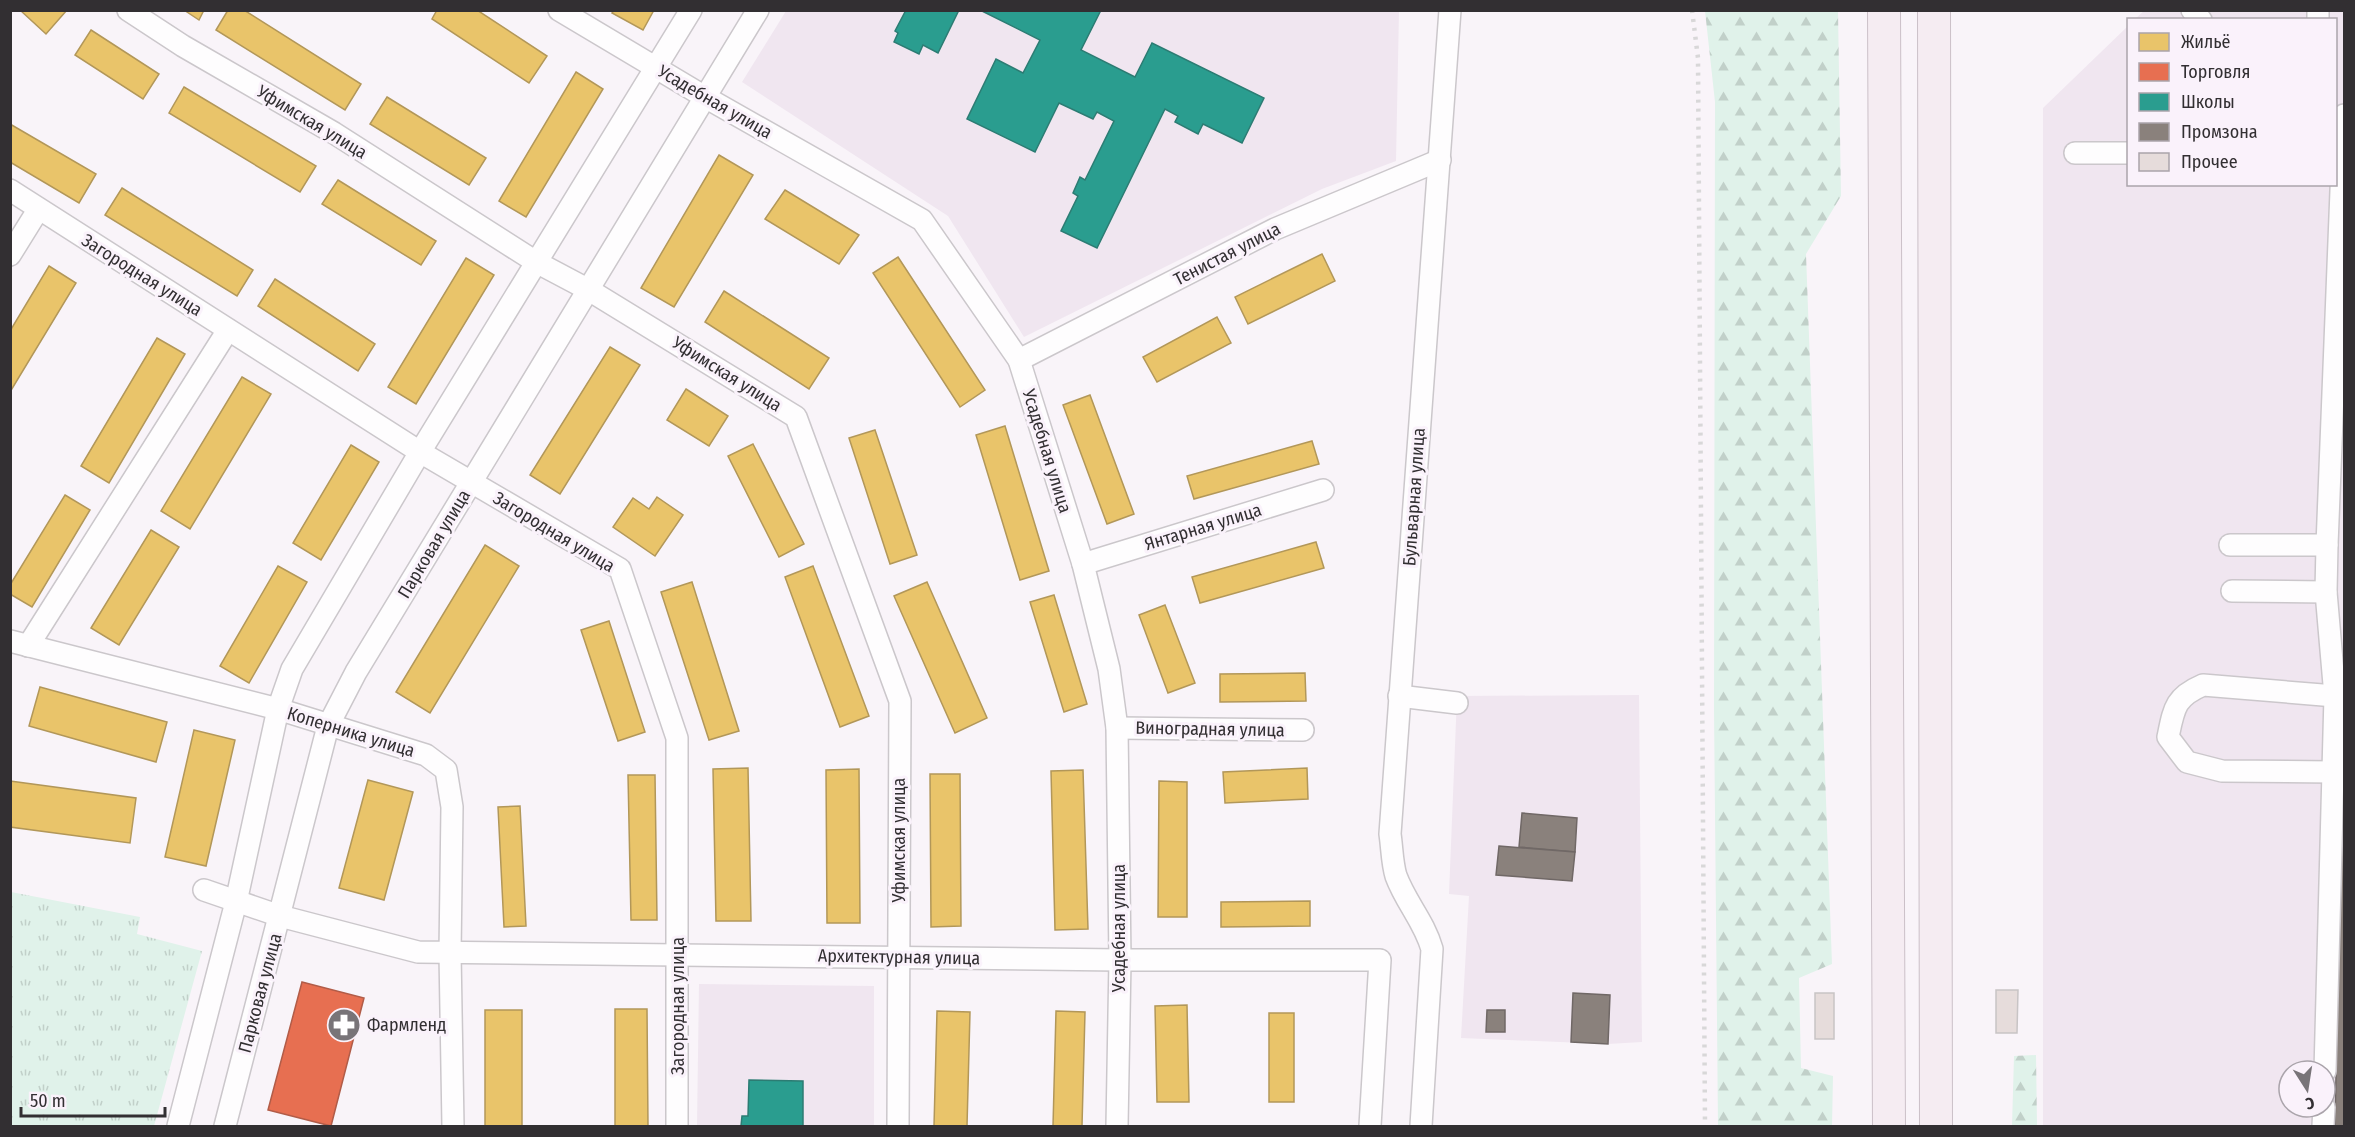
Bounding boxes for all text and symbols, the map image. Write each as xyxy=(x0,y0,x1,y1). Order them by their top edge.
legend xyxy=(2127,18,2337,186)
text: Жильё xyxy=(2181,31,2231,53)
street label: Усадебная улица xyxy=(653,60,776,144)
text: Торговля xyxy=(2181,61,2250,83)
street label: Уфимская улица xyxy=(252,80,371,164)
text: Школы xyxy=(2181,91,2235,113)
text: Промзона xyxy=(2181,121,2258,143)
text: Прочее xyxy=(2181,151,2238,173)
street label: Тенистая улица xyxy=(1170,218,1284,290)
street label: Загородная улица xyxy=(78,229,206,321)
street label: Уфимская улица xyxy=(667,331,786,416)
street label: Усадебная улица xyxy=(1017,385,1076,516)
street label: Бульварная улица xyxy=(1398,427,1430,567)
street label: Парковая улица xyxy=(393,485,475,602)
street label: Загородная улица xyxy=(489,487,619,577)
street label: Янтарная улица xyxy=(1142,499,1264,555)
street label: Коперника улица xyxy=(284,702,418,762)
street label: Виноградная улица xyxy=(1135,717,1285,741)
street label: Уфимская улица xyxy=(888,777,910,903)
street label: Усадебная улица xyxy=(1108,864,1130,993)
street label: Парковая улица xyxy=(233,931,287,1055)
street label: Загородная улица xyxy=(667,937,689,1075)
street label: Архитектурная улица xyxy=(818,945,980,969)
pharmacy icon: Фармленд xyxy=(326,1007,362,1043)
place label: Фармленд xyxy=(367,1014,446,1036)
north arrow xyxy=(2277,1059,2337,1119)
scale bar xyxy=(21,1080,165,1118)
text: 50 m xyxy=(30,1090,66,1112)
text: С xyxy=(2303,1093,2316,1113)

